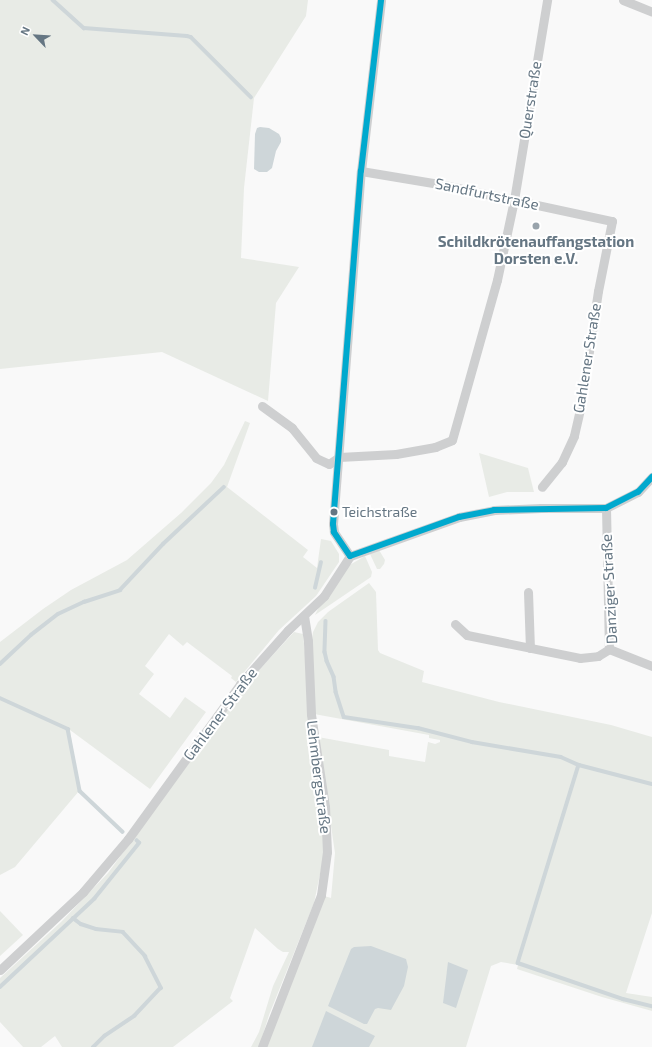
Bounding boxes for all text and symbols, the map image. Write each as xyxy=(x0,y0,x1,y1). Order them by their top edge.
north arrow xyxy=(16,16,56,56)
text: N xyxy=(17,24,32,37)
street label: Querstraße xyxy=(515,60,545,140)
street label: Sandfurtstraße xyxy=(433,174,541,214)
marker: Schildkrötenauffangstation Dorsten e.V. xyxy=(531,221,541,231)
place label: Schildkrötenauffangstation Dorsten e.V. xyxy=(438,232,634,267)
street label: Gahlener Straße xyxy=(569,302,605,414)
place label: Teichstraße xyxy=(342,504,417,520)
marker: Teichstraße xyxy=(329,507,339,517)
street label: Danziger Straße xyxy=(597,533,621,645)
street label: Gahlener Straße xyxy=(179,664,261,764)
street label: Lehmbergstraße xyxy=(303,719,335,835)

